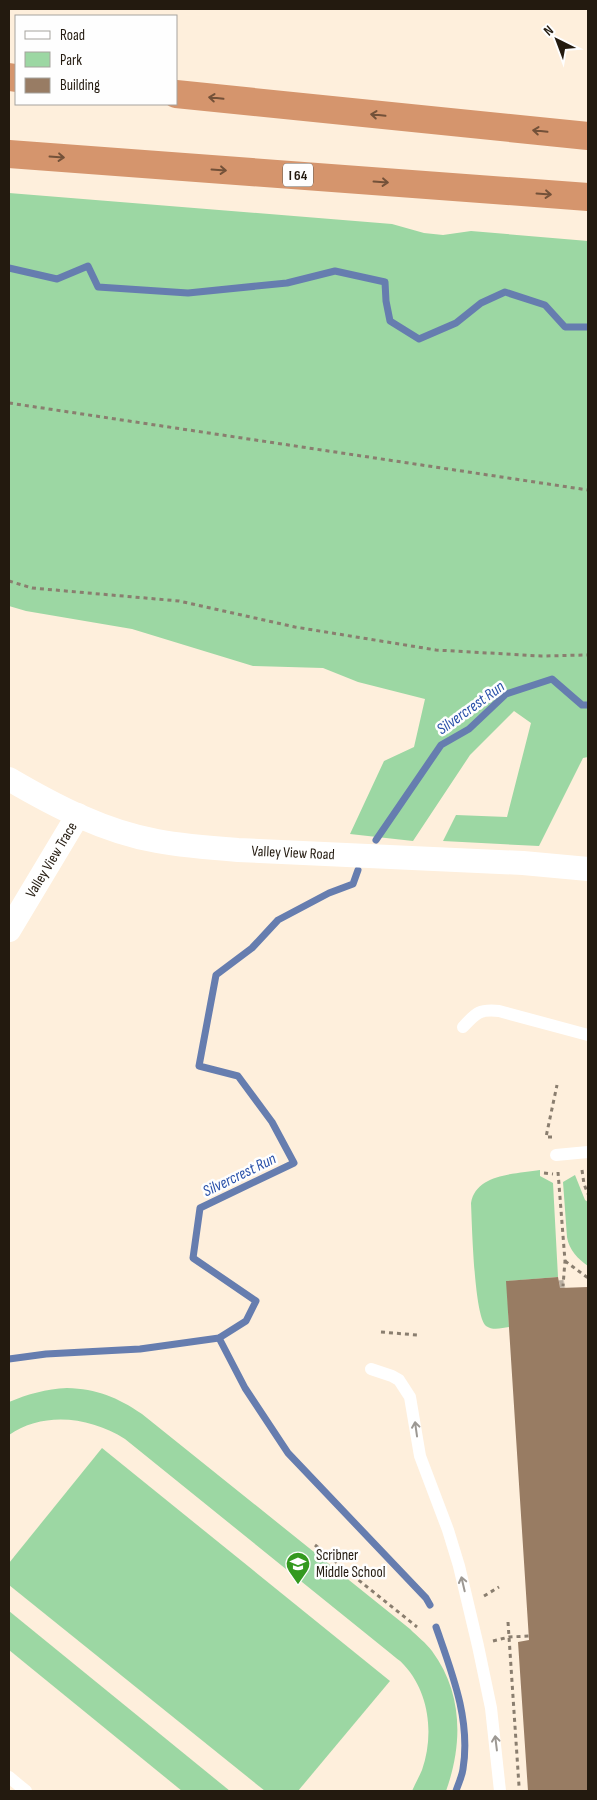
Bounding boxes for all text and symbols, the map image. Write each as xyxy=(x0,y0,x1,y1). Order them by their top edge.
legend xyxy=(15,15,178,105)
north arrow xyxy=(532,15,582,65)
text: N xyxy=(540,22,557,40)
text: Road xyxy=(60,26,85,45)
text: Park xyxy=(60,51,82,70)
text: Building xyxy=(60,76,100,95)
one-way arrow xyxy=(209,93,225,103)
one-way arrow xyxy=(370,110,386,120)
one-way arrow xyxy=(532,126,548,136)
one-way arrow xyxy=(49,153,65,162)
road number: I 64 xyxy=(283,164,313,186)
one-way arrow xyxy=(211,165,227,174)
one-way arrow xyxy=(373,177,389,186)
one-way arrow xyxy=(535,189,551,198)
water label: Silvercrest Run xyxy=(433,677,509,739)
street label: Valley View Trace xyxy=(22,819,82,901)
street label: Valley View Road xyxy=(251,842,335,864)
water label: Silvercrest Run xyxy=(200,1149,280,1201)
one-way arrow xyxy=(411,1421,421,1437)
place label: Scribner Middle School xyxy=(316,1546,386,1582)
school or university icon: Scribner Middle School xyxy=(285,1551,311,1585)
one-way arrow xyxy=(458,1576,467,1592)
one-way arrow xyxy=(491,1735,501,1751)

